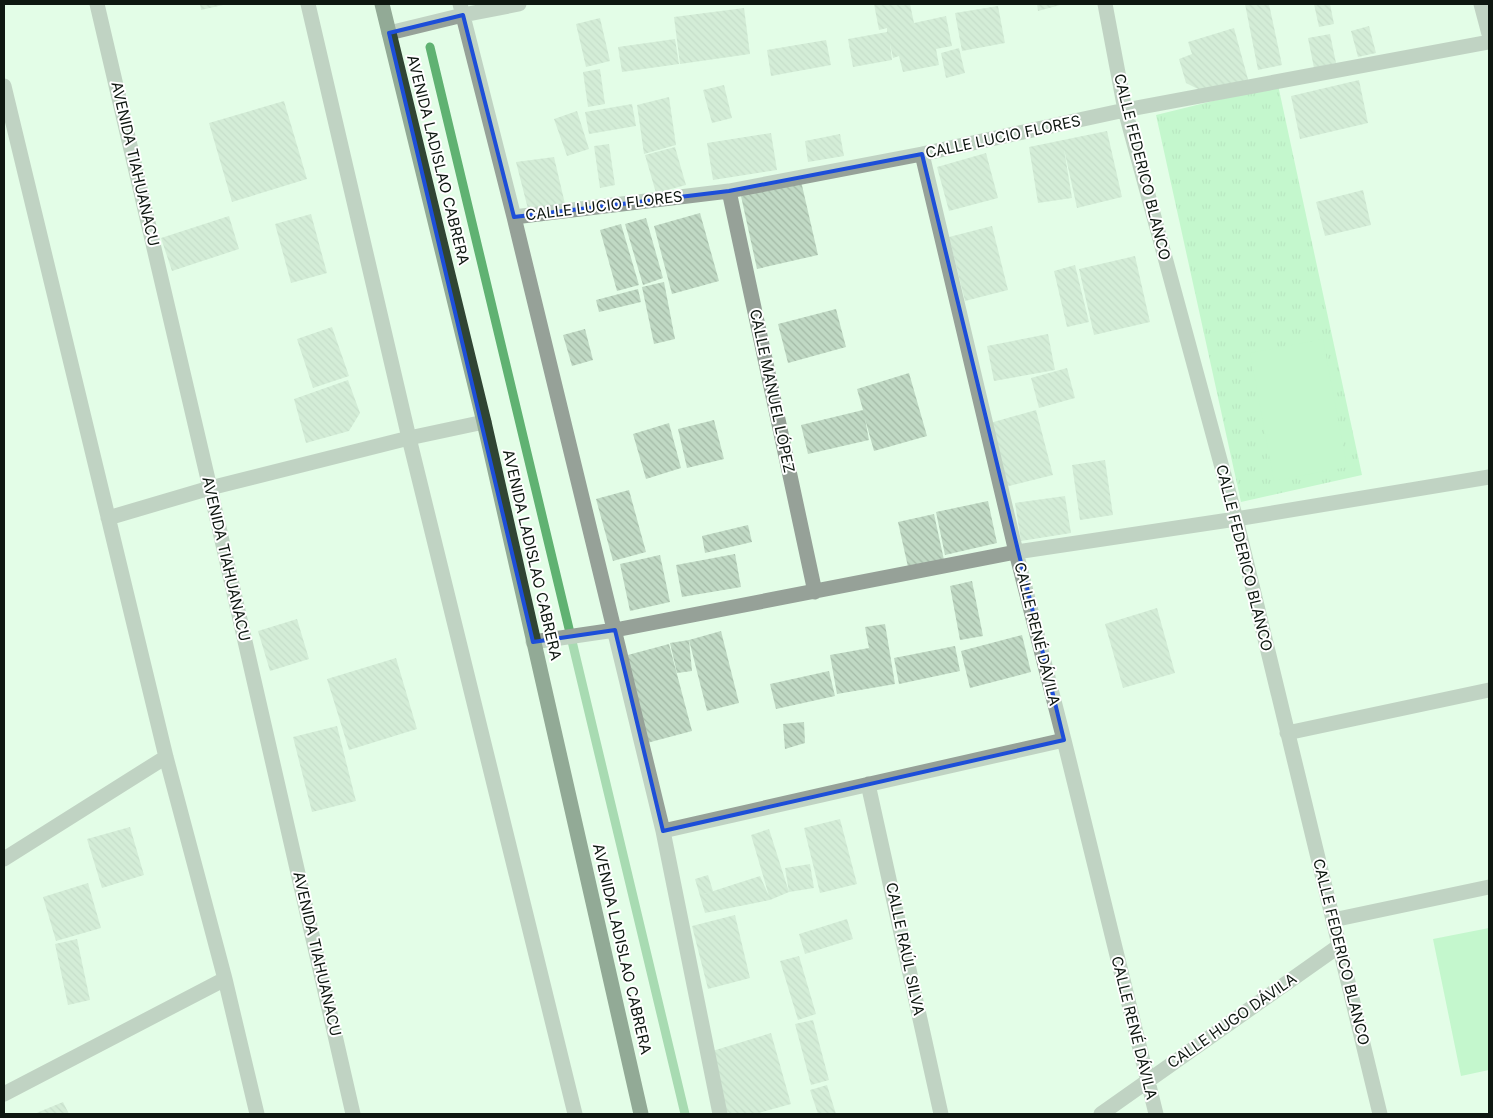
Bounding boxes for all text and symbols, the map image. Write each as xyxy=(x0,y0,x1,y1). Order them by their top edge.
street label: AVENIDA LADISLAO CABRERA xyxy=(403,53,474,267)
street label: CALLE FEDERICO BLANCO xyxy=(1110,72,1175,262)
street label: AVENIDA TIAHUANACU xyxy=(107,80,164,248)
street label: CALLE LUCIO FLORES xyxy=(924,111,1082,162)
street label: CALLE LUCIO FLORES xyxy=(524,186,684,225)
street label: CALLE MANUEL LÓPEZ xyxy=(746,307,799,474)
street label: AVENIDA LADISLAO CABRERA xyxy=(499,448,566,662)
street label: CALLE FEDERICO BLANCO xyxy=(1212,463,1277,653)
street label: AVENIDA TIAHUANACU xyxy=(198,475,255,643)
street label: CALLE RENÉ DÁVILA xyxy=(1010,560,1065,708)
street label: AVENIDA LADISLAO CABRERA xyxy=(589,842,656,1056)
street label: CALLE FEDERICO BLANCO xyxy=(1309,857,1374,1047)
street label: AVENIDA TIAHUANACU xyxy=(289,870,346,1038)
street label: CALLE RAÚL SILVA xyxy=(882,881,929,1017)
street label: CALLE RENÉ DÁVILA xyxy=(1107,954,1162,1102)
street label: CALLE HUGO DÁVILA xyxy=(1163,969,1300,1072)

